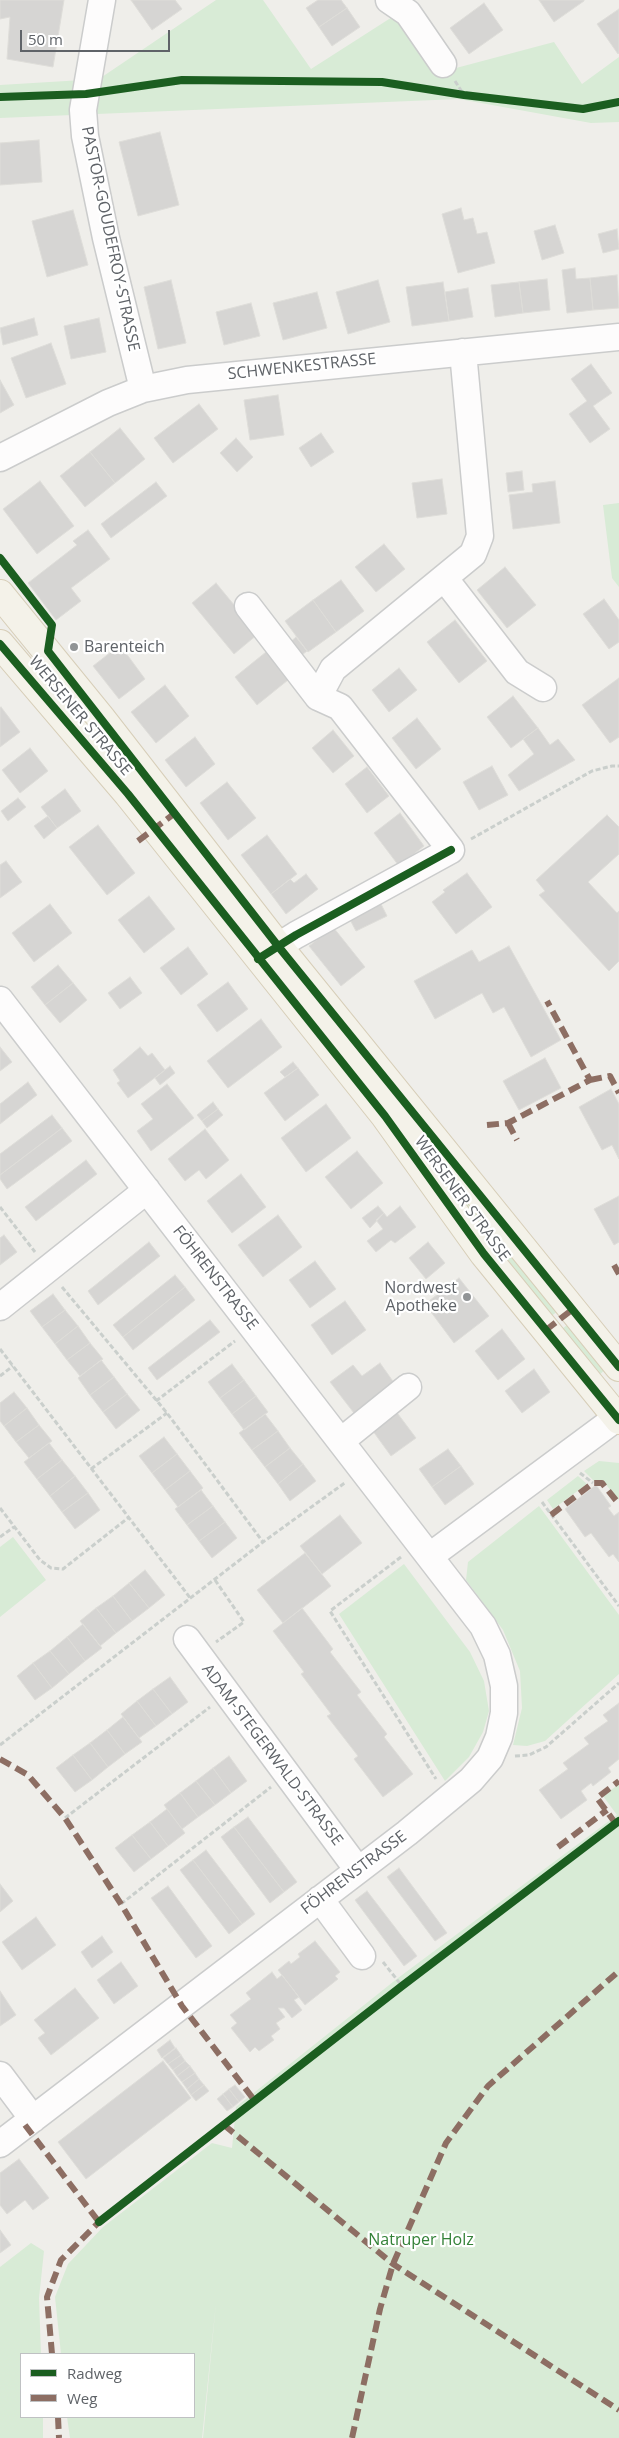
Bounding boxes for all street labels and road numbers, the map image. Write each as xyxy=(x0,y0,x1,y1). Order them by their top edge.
street label: PASTOR-GOUDEFROY-STRASSE xyxy=(77,125,143,353)
street label: SCHWENKESTRASSE xyxy=(227,350,377,384)
street label: WERSENER STRASSE xyxy=(24,652,136,780)
street label: WERSENER STRASSE xyxy=(410,1133,514,1265)
street label: FÖHRENSTRASSE xyxy=(168,1222,262,1334)
street label: ADAM-STEGERWALD-STRASSE xyxy=(197,1660,347,1850)
street label: FÖHRENSTRASSE xyxy=(297,1827,411,1919)

